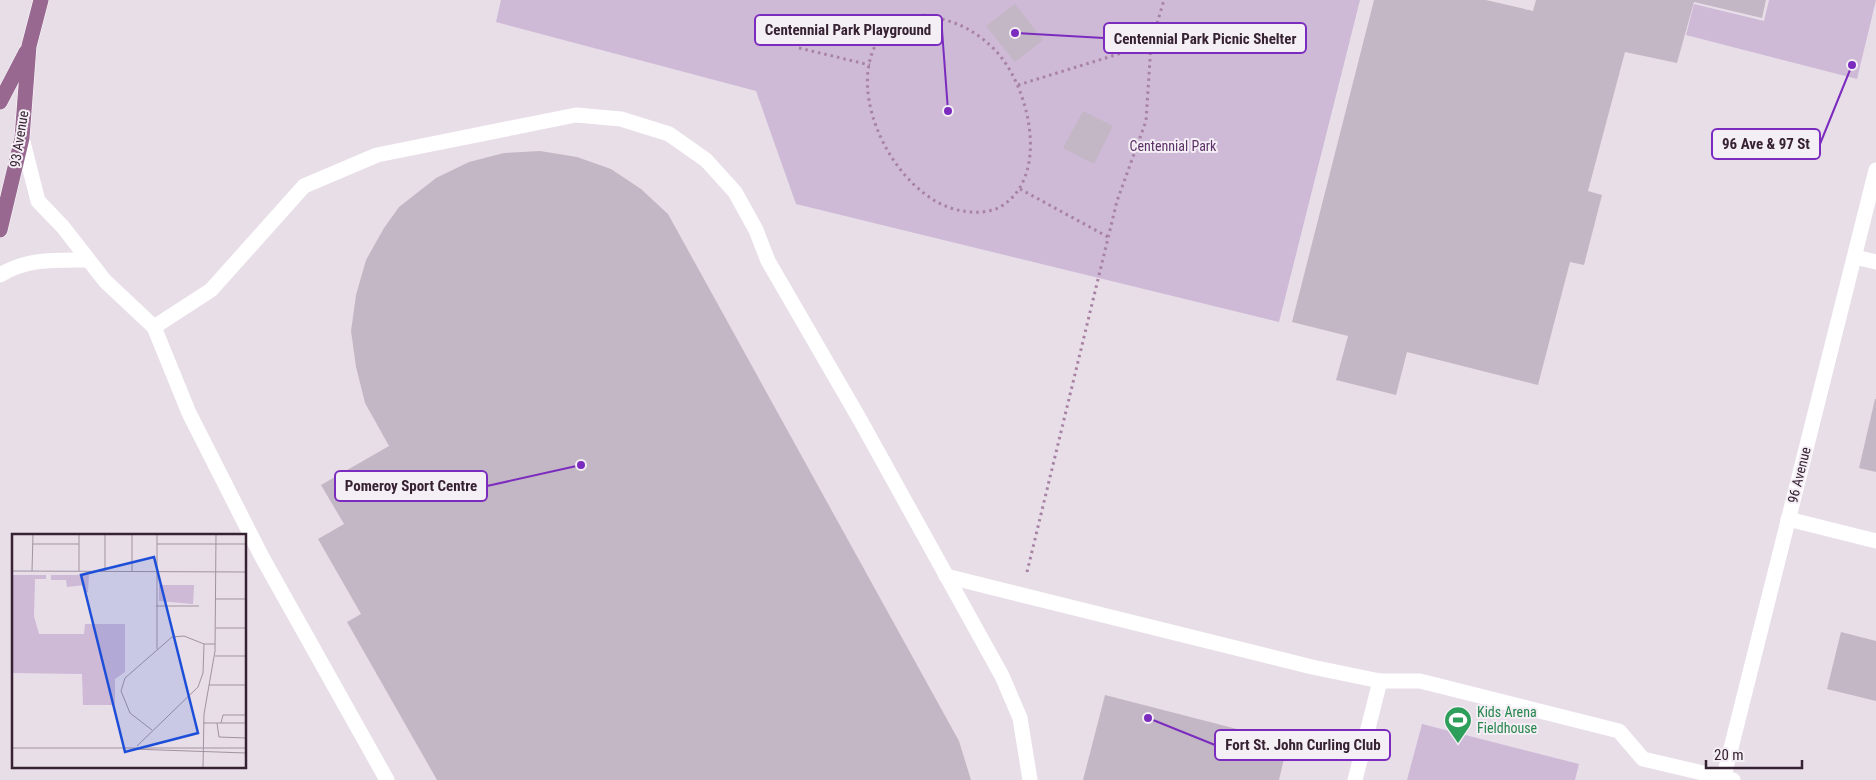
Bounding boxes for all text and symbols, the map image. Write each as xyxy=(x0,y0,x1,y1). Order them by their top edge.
callout: Centennial Park Playground xyxy=(755,15,942,45)
text: Centennial Park Playground xyxy=(765,21,931,39)
callout: Centennial Park Picnic Shelter xyxy=(1104,23,1306,53)
text: Centennial Park Picnic Shelter xyxy=(1114,30,1296,48)
street label: 93 Avenue xyxy=(7,109,31,169)
callout: 96 Ave & 97 St xyxy=(1712,129,1820,159)
text: 96 Ave & 97 St xyxy=(1722,135,1810,153)
park label: Centennial Park xyxy=(1130,138,1217,154)
street label: 96 Avenue xyxy=(1784,445,1814,505)
callout: Pomeroy Sport Centre xyxy=(335,471,487,501)
text: Pomeroy Sport Centre xyxy=(345,477,477,495)
inset map xyxy=(12,534,246,768)
place label: Kids Arena Fieldhouse xyxy=(1477,704,1538,736)
sports icon: Kids Arena Fieldhouse xyxy=(1443,705,1473,744)
callout: Fort St. John Curling Club xyxy=(1215,730,1390,760)
text: Fort St. John Curling Club xyxy=(1225,736,1381,754)
scale bar xyxy=(1706,738,1802,770)
text: 20 m xyxy=(1714,746,1744,764)

